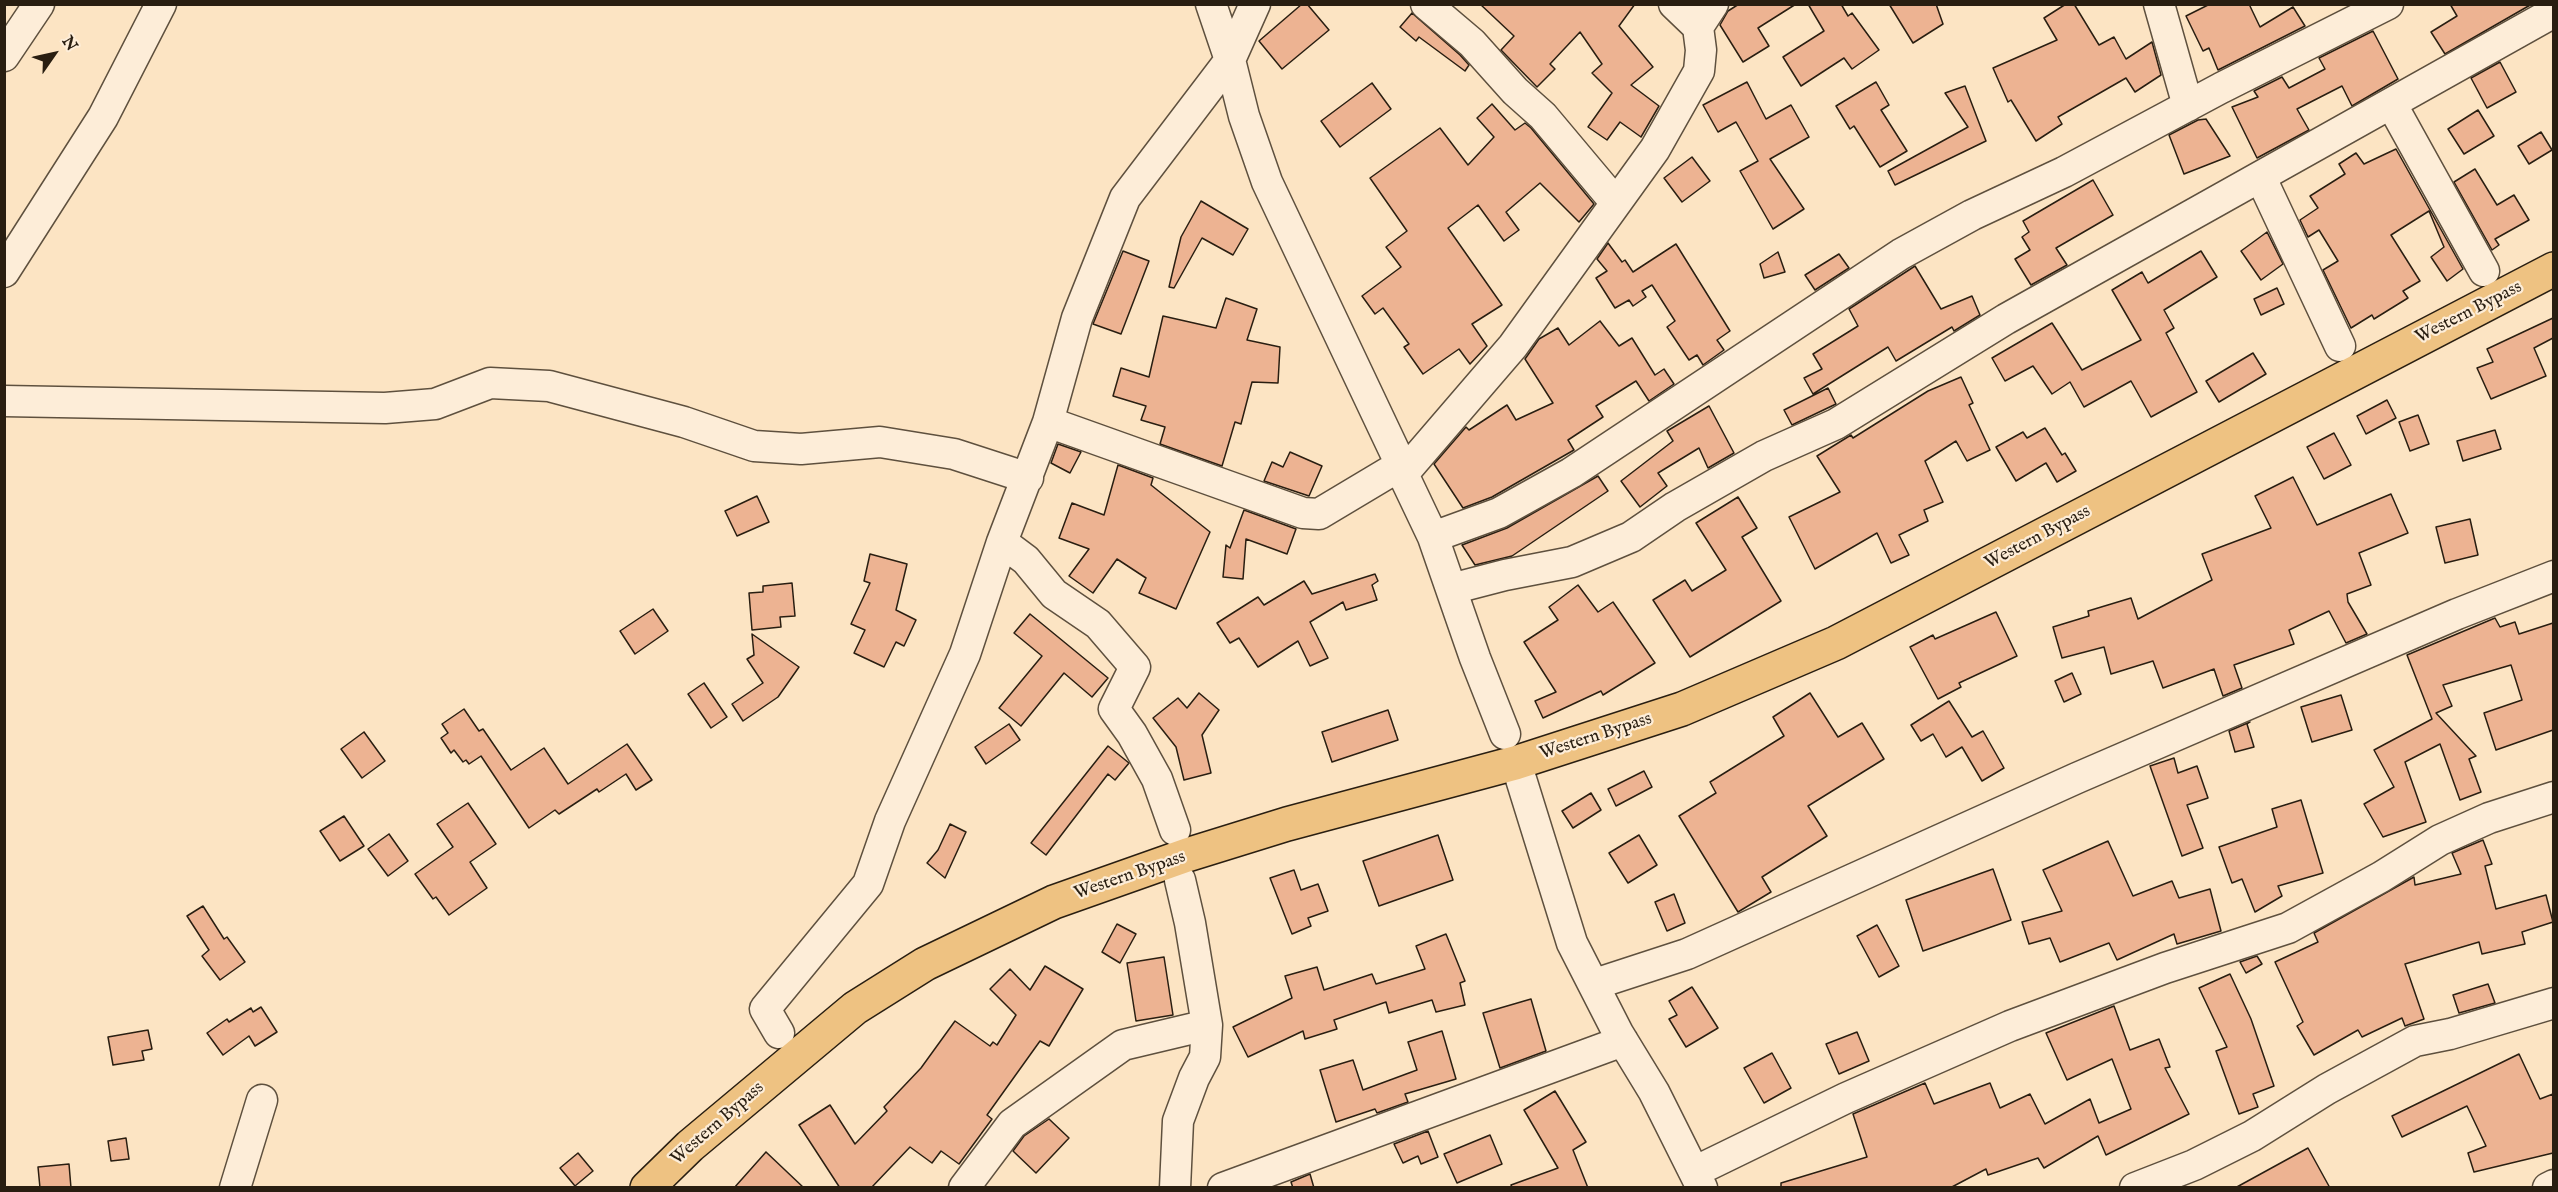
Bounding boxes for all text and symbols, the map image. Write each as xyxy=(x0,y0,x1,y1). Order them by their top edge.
north arrow xyxy=(24,24,84,84)
text: N xyxy=(57,33,81,55)
street label: Western Bypass xyxy=(2412,277,2526,349)
street label: Western Bypass xyxy=(1982,501,2094,575)
street label: Western Bypass xyxy=(1537,709,1655,765)
street label: Western Bypass xyxy=(1071,847,1189,905)
street label: Western Bypass xyxy=(667,1078,769,1170)

